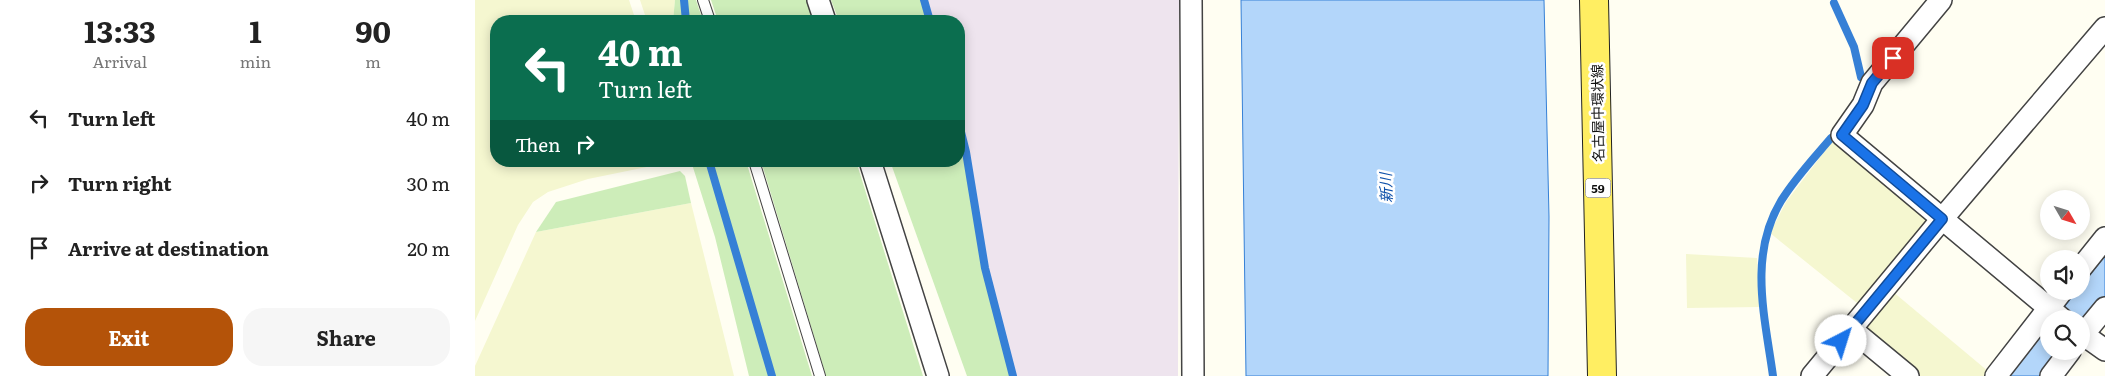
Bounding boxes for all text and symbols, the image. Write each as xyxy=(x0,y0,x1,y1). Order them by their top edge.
text: 13:33 xyxy=(84,8,156,52)
text: 1 xyxy=(249,8,262,52)
text: 90 xyxy=(355,8,391,52)
text: 40 m xyxy=(598,25,683,77)
icon: left xyxy=(515,35,580,100)
pin xyxy=(1872,37,1914,79)
icon: arrive xyxy=(1879,44,1907,72)
text: Arrival xyxy=(93,49,147,73)
text: min xyxy=(240,49,271,73)
text: m xyxy=(365,49,381,73)
street label: 名古屋中環状線 xyxy=(1586,64,1608,162)
text: Turn left xyxy=(598,72,692,105)
icon: left xyxy=(25,104,53,132)
text: Turn left xyxy=(68,104,155,132)
text: 40 m xyxy=(406,104,450,132)
text: Then xyxy=(515,130,561,158)
icon: right xyxy=(571,130,599,158)
icon: right xyxy=(25,169,53,197)
text: Turn right xyxy=(68,169,172,197)
text: 30 m xyxy=(406,169,450,197)
water label: 新川 xyxy=(1373,171,1397,203)
road number: 59 xyxy=(1585,178,1611,198)
north arrow xyxy=(2040,190,2090,240)
map controls xyxy=(2040,190,2090,360)
icon: arrive xyxy=(25,234,53,262)
text: Arrive at destination xyxy=(68,234,269,262)
text: 20 m xyxy=(407,234,450,262)
button: sound xyxy=(2040,250,2090,300)
button: Exit xyxy=(25,308,233,366)
button: Share xyxy=(243,308,450,366)
button: search xyxy=(2040,310,2090,360)
position arrow xyxy=(1814,314,1866,366)

